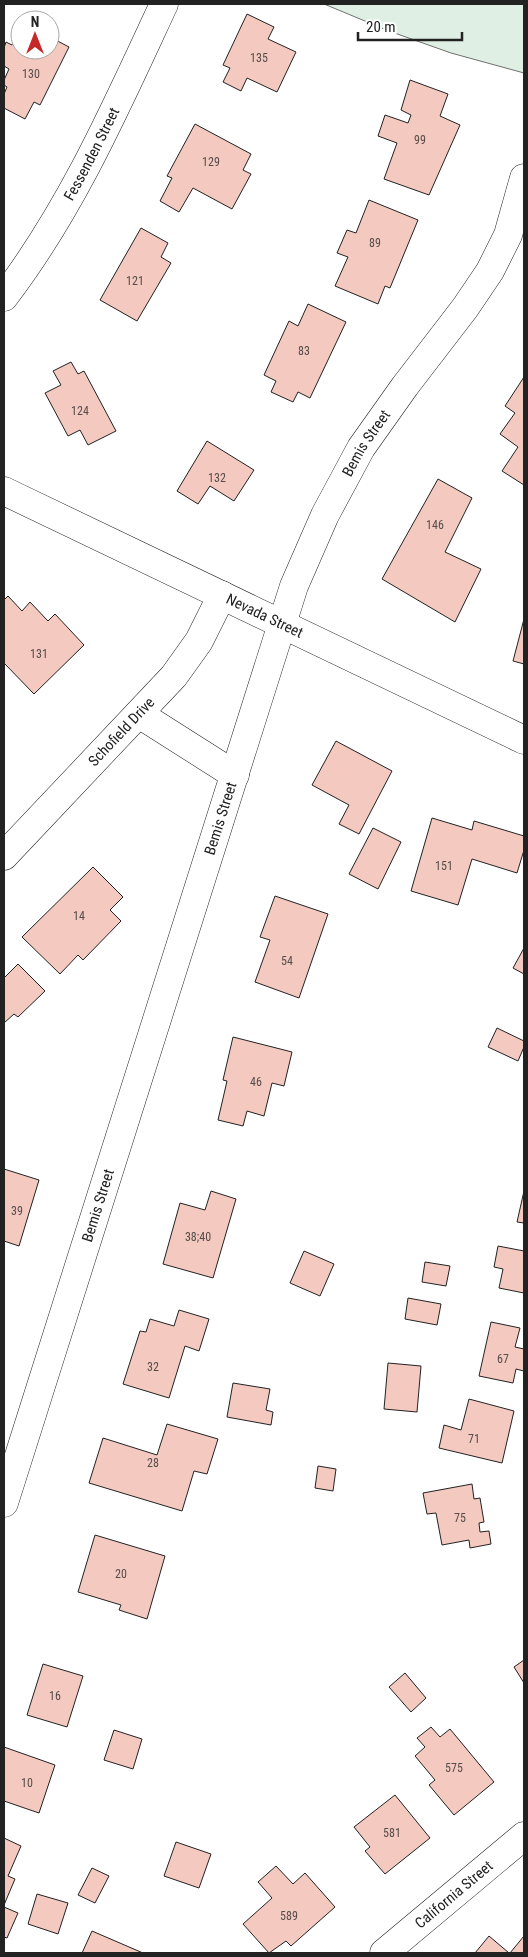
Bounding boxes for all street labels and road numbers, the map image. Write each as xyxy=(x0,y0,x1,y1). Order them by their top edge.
street label: Fessenden Street xyxy=(60,105,123,204)
street label: Bemis Street xyxy=(338,407,394,480)
street label: Nevada Street xyxy=(223,590,306,642)
street label: Schofield Drive xyxy=(85,693,158,770)
street label: Bemis Street xyxy=(201,780,240,857)
street label: Bemis Street xyxy=(78,1167,118,1244)
street label: California Street xyxy=(411,1857,496,1932)

